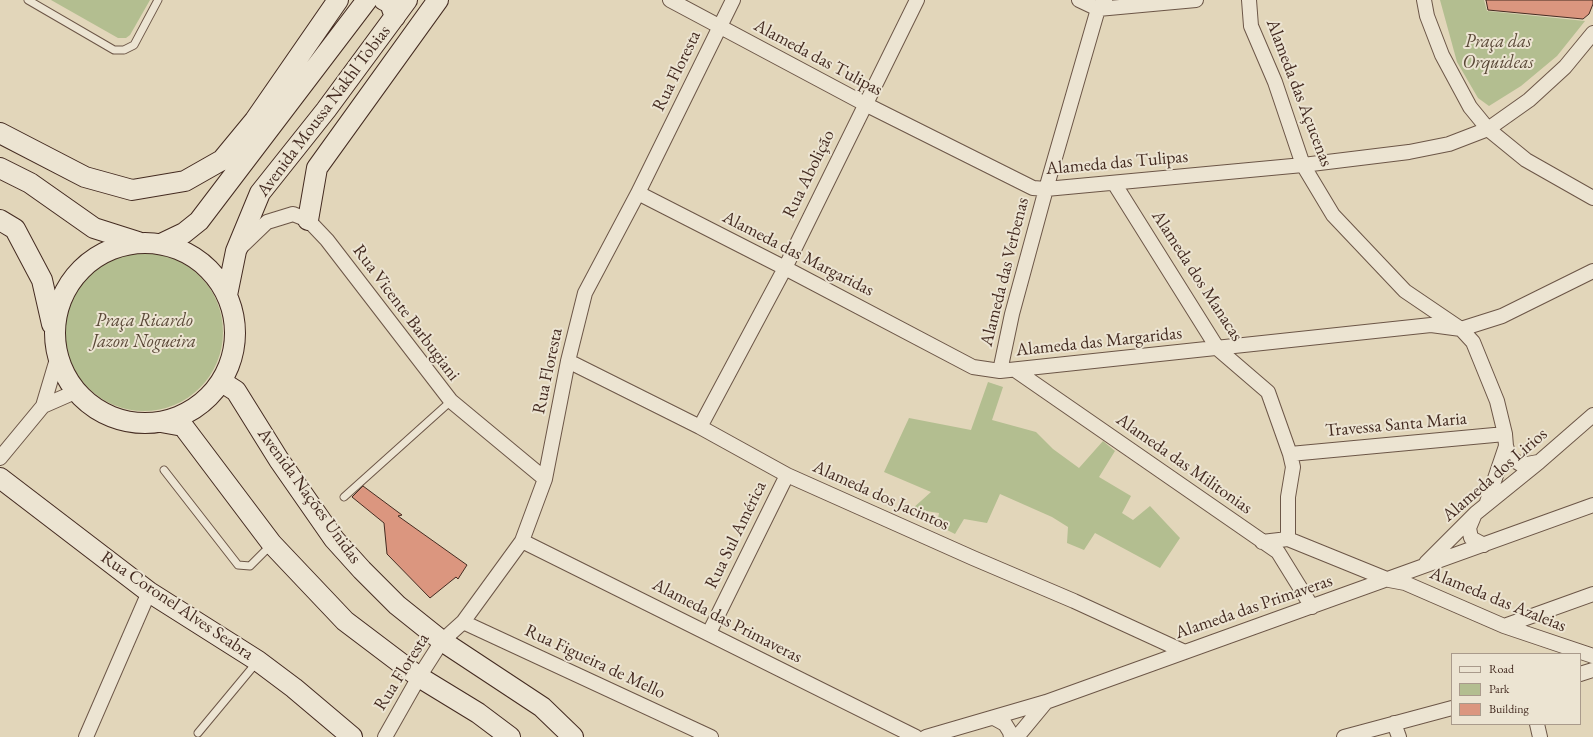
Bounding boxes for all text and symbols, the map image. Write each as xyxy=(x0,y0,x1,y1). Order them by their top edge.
street label: Alameda das Tulipas xyxy=(750,15,886,101)
street label: Alameda das Açucenas xyxy=(1261,16,1337,170)
street label: Avenida Moussa Nakhl Tobias xyxy=(253,21,395,201)
street label: Rua Floresta xyxy=(648,27,706,115)
park label: Praça das Orquideas xyxy=(1462,31,1534,74)
street label: Rua Abolição xyxy=(778,126,840,222)
street label: Alameda das Tulipas xyxy=(1045,146,1189,180)
street label: Alameda das Verbenas xyxy=(976,195,1034,349)
street label: Alameda das Margaridas xyxy=(719,206,877,302)
street label: Alameda dos Manacas xyxy=(1147,206,1247,346)
street label: Rua Vicente Barbugiani xyxy=(348,241,464,385)
park label: Praça Ricardo Jazon Nogueira xyxy=(92,310,196,352)
street label: Alameda das Margaridas xyxy=(1015,323,1183,361)
street label: Rua Floresta xyxy=(528,326,568,416)
street label: Travessa Santa Maria xyxy=(1324,408,1468,442)
street label: Alameda das Militonias xyxy=(1112,409,1256,519)
street label: Alameda dos Lirios xyxy=(1438,423,1552,527)
street label: Avenida Nações Unidas xyxy=(253,424,365,568)
street label: Alameda dos Jacintos xyxy=(809,456,953,536)
street label: Rua Sul América xyxy=(701,478,771,592)
street label: Rua Coronel Alves Seabra xyxy=(96,547,258,665)
street label: Alameda das Azaleias xyxy=(1427,563,1569,637)
street label: Alameda das Primaveras xyxy=(1172,570,1336,644)
street label: Alameda das Primaveras xyxy=(649,574,805,668)
street label: Rua Figueira de Mello xyxy=(521,620,669,704)
street label: Rua Floresta xyxy=(370,629,434,715)
legend xyxy=(1451,653,1581,725)
text: Road xyxy=(1489,661,1514,677)
text: Park xyxy=(1489,681,1509,697)
text: Building xyxy=(1489,701,1529,717)

